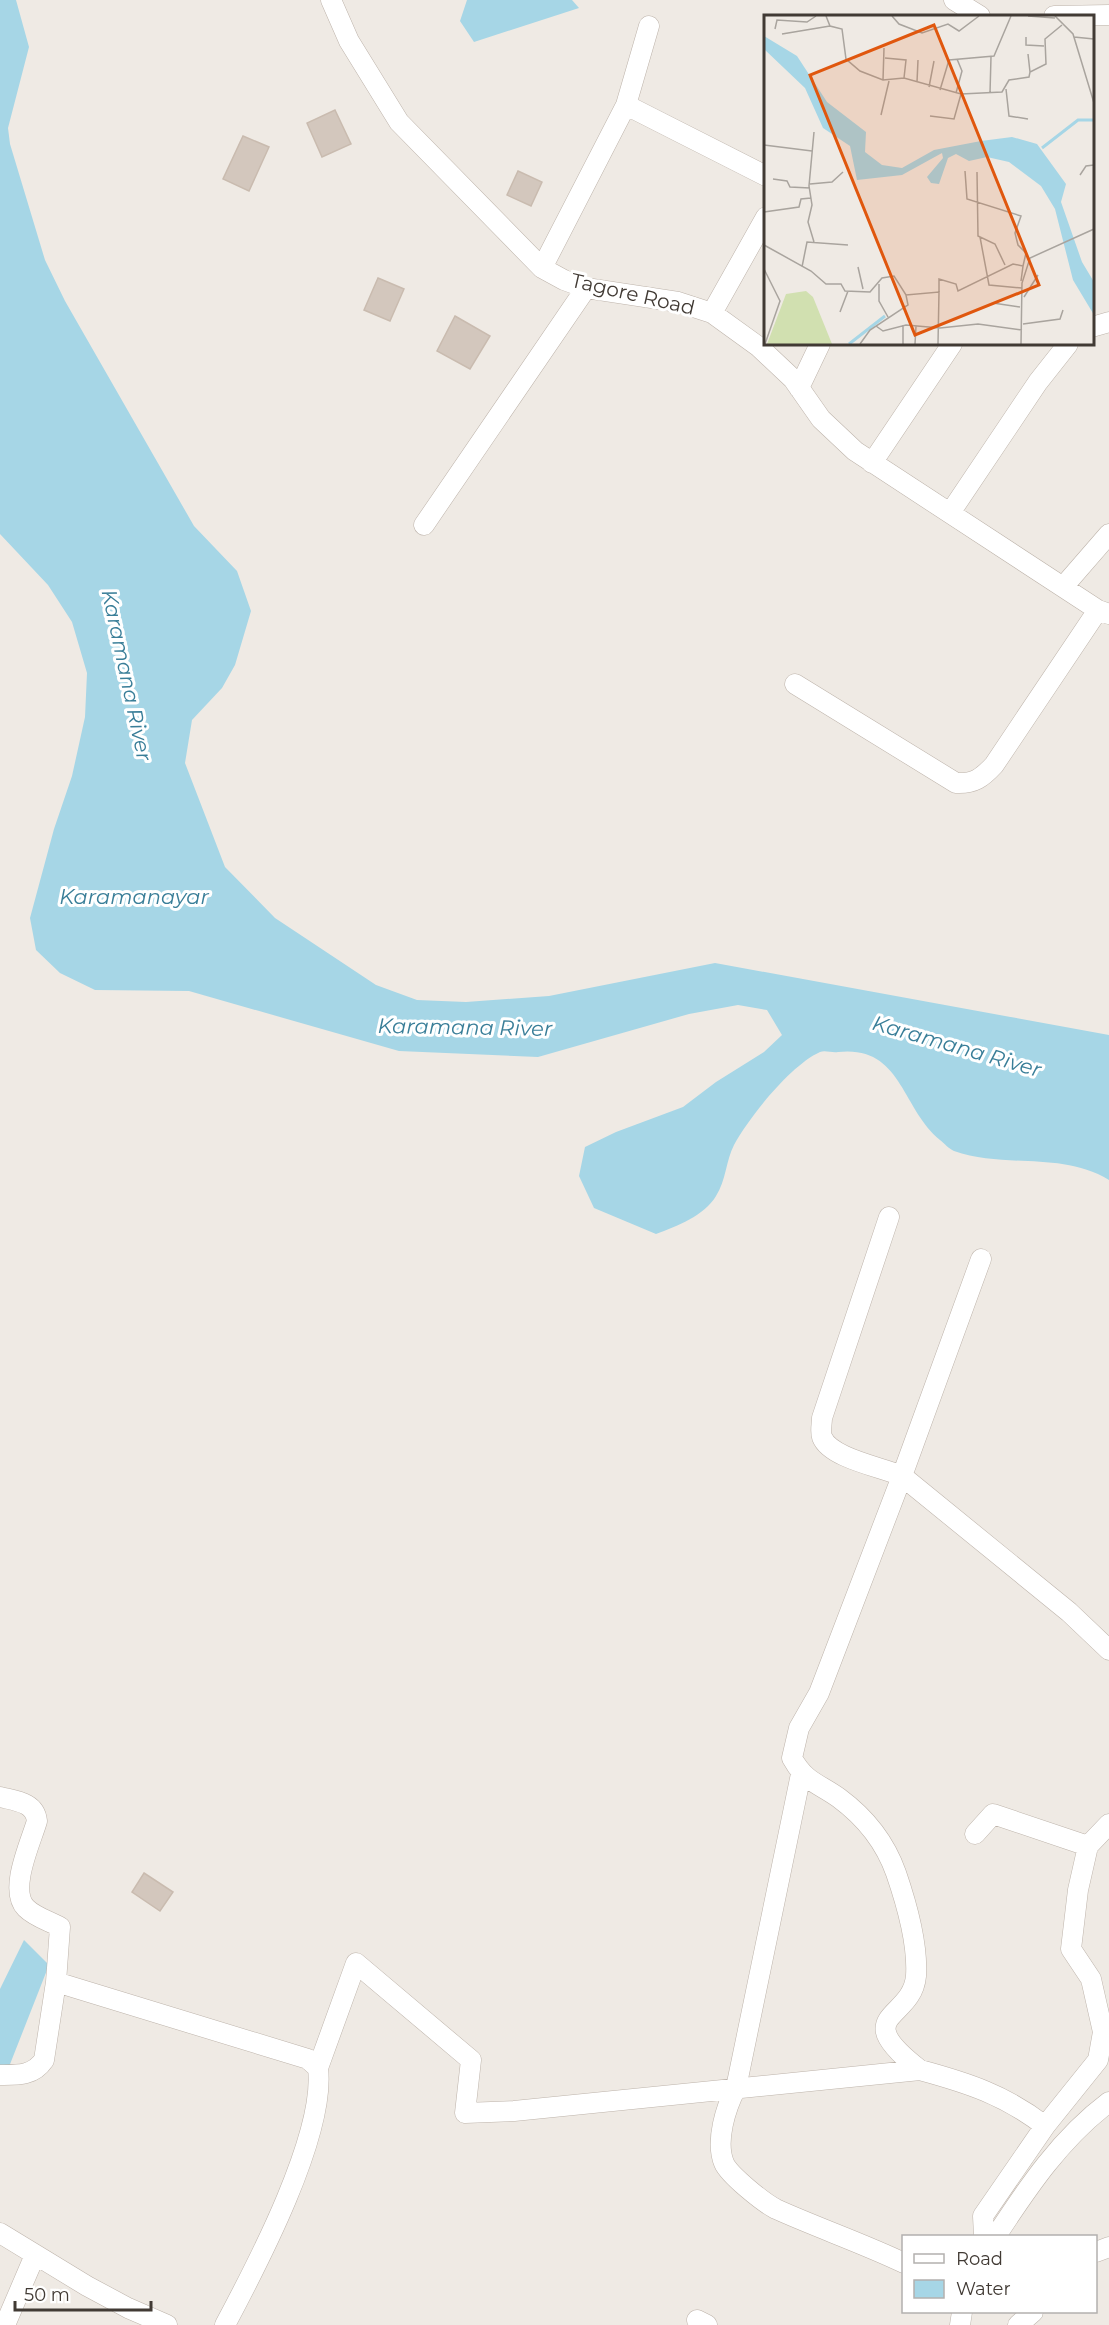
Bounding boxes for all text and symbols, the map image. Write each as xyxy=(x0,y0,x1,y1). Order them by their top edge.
inset map xyxy=(764,15,1094,345)
street label: Tagore Road xyxy=(569,268,697,320)
water label: Karamana River xyxy=(97,587,157,764)
water label: Karamanayar xyxy=(59,884,209,909)
water label: Karamana River xyxy=(870,1010,1045,1082)
water label: Karamana River xyxy=(378,1013,553,1041)
legend xyxy=(902,2235,1097,2313)
text: Road xyxy=(956,2248,1003,2270)
scale bar xyxy=(15,2274,152,2312)
text: Water xyxy=(956,2278,1011,2300)
text: 50 m xyxy=(24,2284,70,2306)

